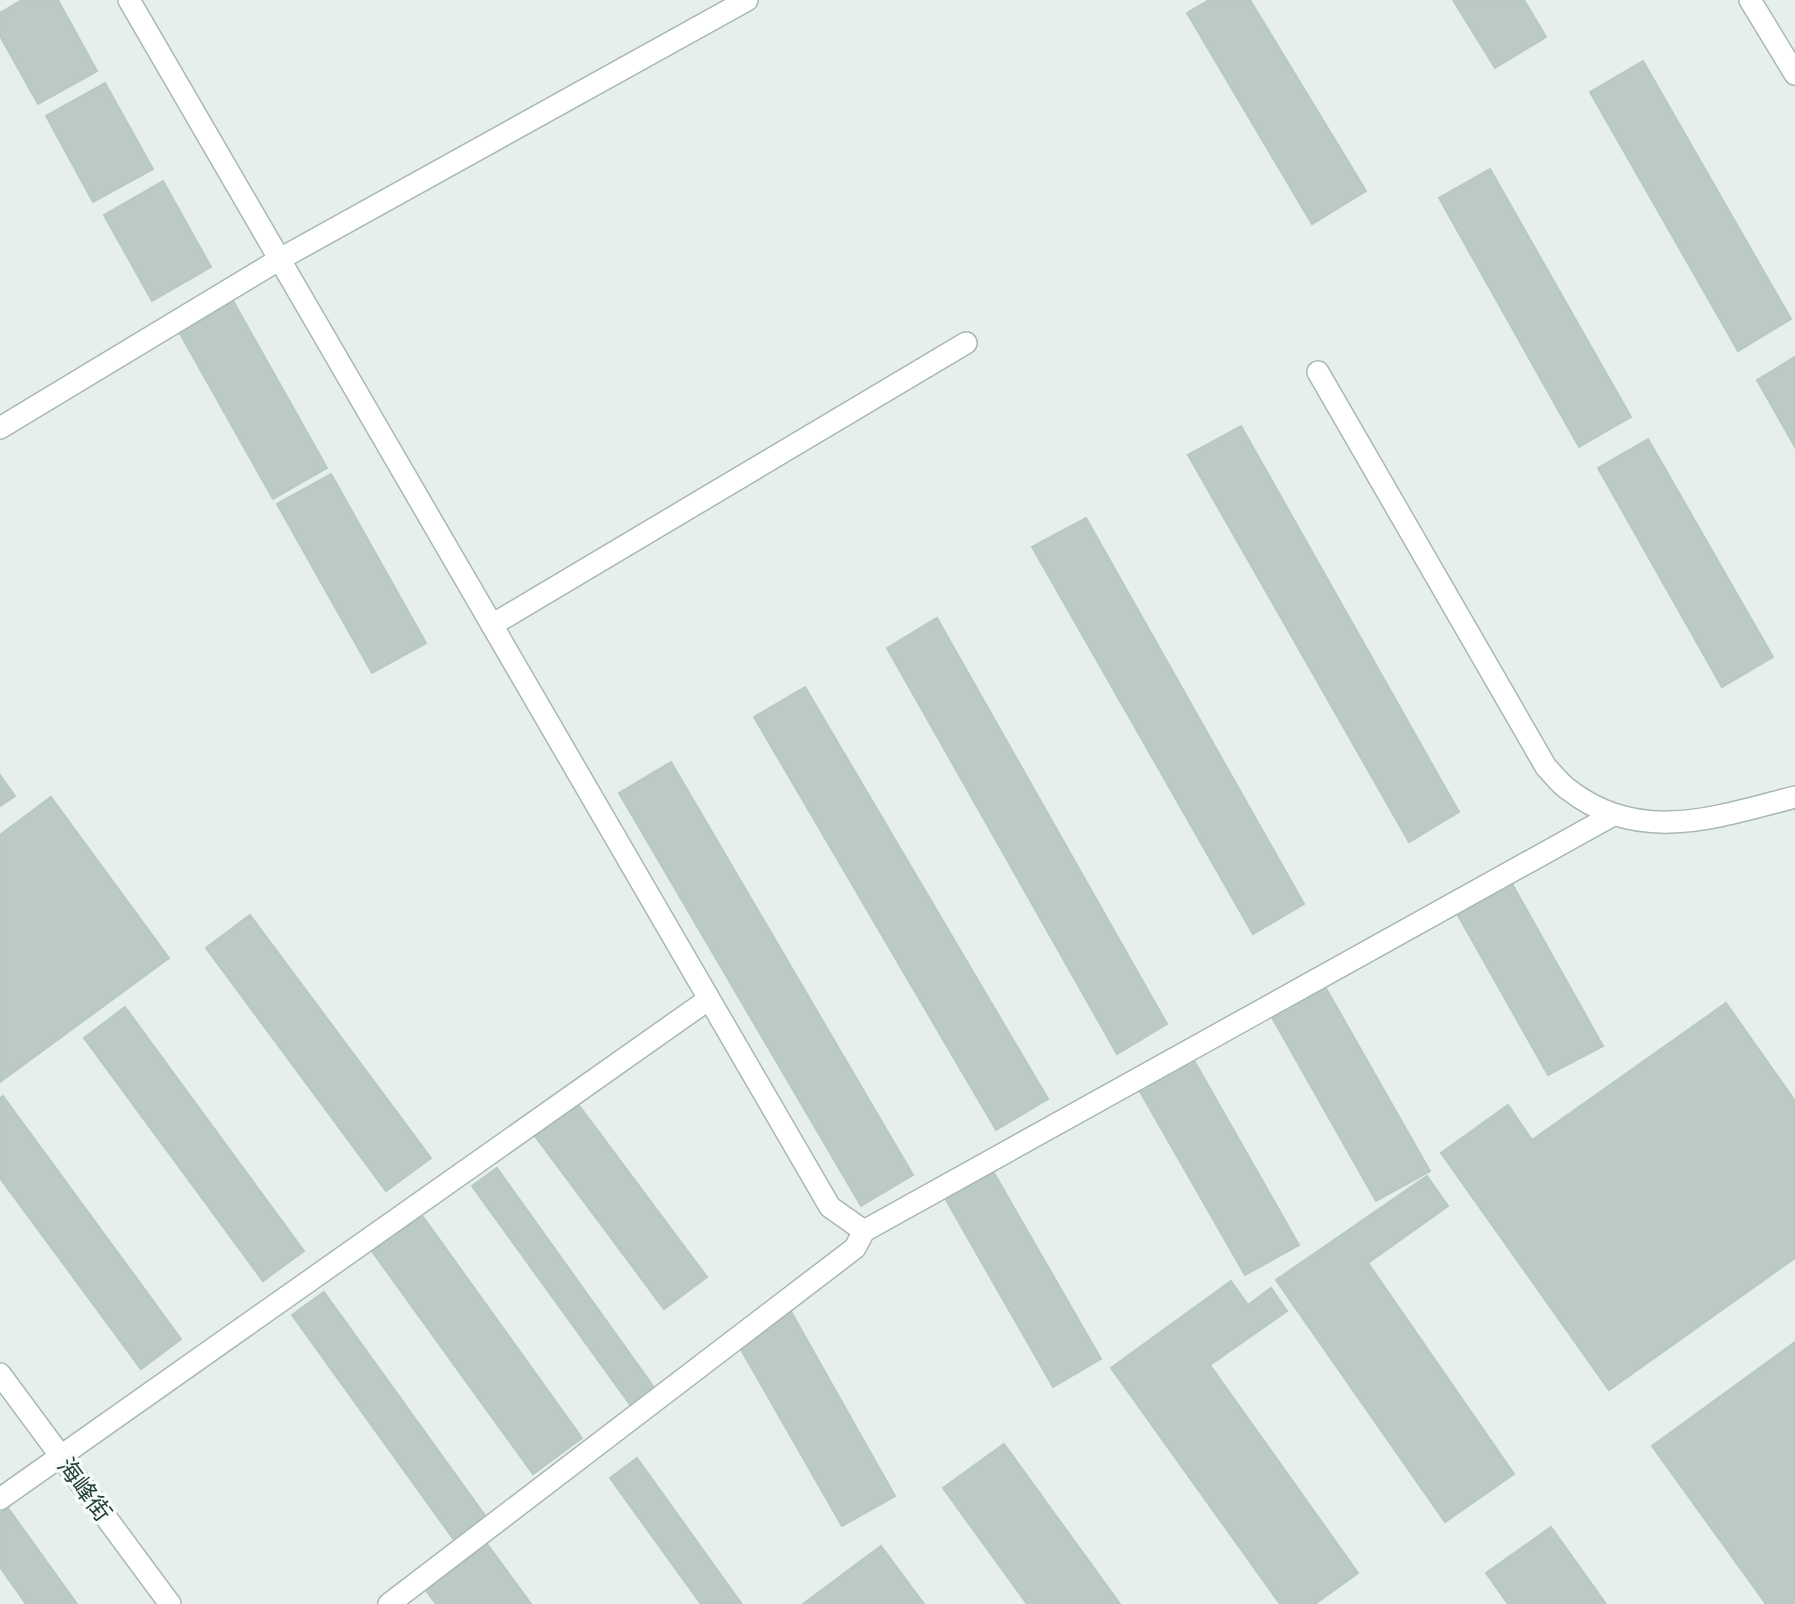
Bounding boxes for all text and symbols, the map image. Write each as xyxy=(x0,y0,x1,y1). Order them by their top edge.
street label: 海峰街 xyxy=(51,1451,119,1527)

